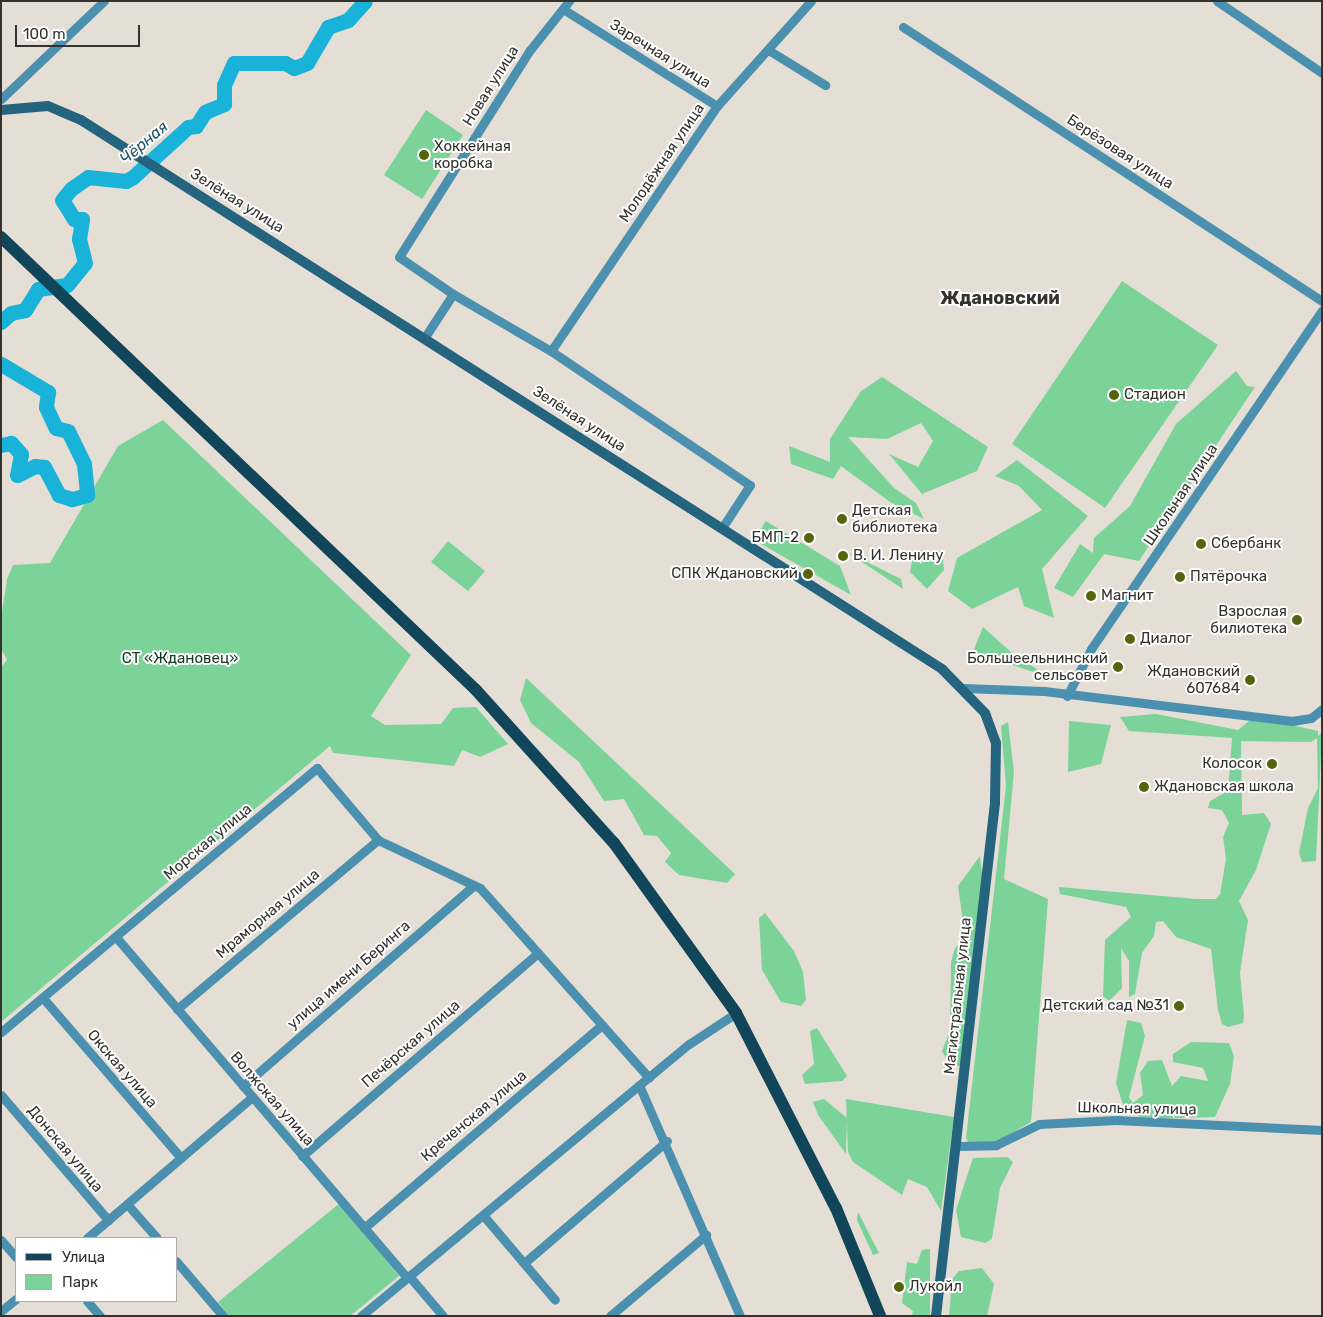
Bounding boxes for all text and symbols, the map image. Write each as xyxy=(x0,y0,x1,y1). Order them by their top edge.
scale bar xyxy=(18,15,142,47)
street label: Заречная улица xyxy=(606,16,714,92)
text: 100 m xyxy=(23,25,65,43)
street label: Новая улица xyxy=(459,43,523,129)
street label: Молодёжная улица xyxy=(616,100,708,226)
street label: Берёзовая улица xyxy=(1063,111,1177,193)
water label: Чёрная xyxy=(116,117,172,169)
place label: Хоккейная коробка xyxy=(434,137,511,172)
marker: Хоккейная коробка xyxy=(418,149,430,161)
street label: Зелёная улица xyxy=(187,165,287,237)
district label: Ждановский xyxy=(940,287,1060,309)
street label: Зелёная улица xyxy=(529,382,629,456)
place label: Стадион xyxy=(1124,386,1186,404)
marker: Стадион xyxy=(1108,389,1120,401)
street label: Школьная улица xyxy=(1140,441,1222,549)
place label: Детская библиотека xyxy=(852,501,937,536)
marker: Детская библиотека xyxy=(836,513,848,525)
place label: БМП-2 xyxy=(751,529,799,547)
marker: БМП-2 xyxy=(803,532,815,544)
place label: Сбербанк xyxy=(1211,535,1281,553)
marker: Сбербанк xyxy=(1195,538,1207,550)
place label: В. И. Ленину xyxy=(853,547,944,565)
marker: В. И. Ленину xyxy=(837,550,849,562)
place label: СПК Ждановский xyxy=(671,565,798,583)
marker: СПК Ждановский xyxy=(802,568,814,580)
place label: Пятёрочка xyxy=(1190,568,1267,586)
marker: Пятёрочка xyxy=(1174,571,1186,583)
place label: Магнит xyxy=(1101,587,1154,605)
marker: Магнит xyxy=(1085,590,1097,602)
place label: Взрослая билиотека xyxy=(1210,602,1287,637)
marker: Взрослая билиотека xyxy=(1291,614,1303,626)
place label: Диалог xyxy=(1140,630,1192,648)
marker: Диалог xyxy=(1124,633,1136,645)
place label: Большеельнинский сельсовет xyxy=(967,649,1108,684)
park label: СТ «Ждановец» xyxy=(122,650,238,668)
marker: Большеельнинский сельсовет xyxy=(1112,661,1124,673)
place label: Ждановский 607684 xyxy=(1147,662,1240,697)
marker: Ждановский 607684 xyxy=(1244,674,1256,686)
place label: Колосок xyxy=(1202,755,1262,773)
marker: Колосок xyxy=(1266,758,1278,770)
place label: Ждановская школа xyxy=(1154,778,1294,796)
marker: Ждановская школа xyxy=(1138,781,1150,793)
street label: Морская улица xyxy=(160,800,256,884)
street label: Мраморная улица xyxy=(213,866,323,962)
street label: улица имени Беринга xyxy=(284,917,414,1033)
street label: Магистральная улица xyxy=(941,917,975,1075)
street label: Печёрская улица xyxy=(358,996,464,1092)
place label: Детский сад №31 xyxy=(1042,997,1169,1015)
marker: Детский сад №31 xyxy=(1173,1000,1185,1012)
street label: Окская улица xyxy=(83,1026,161,1112)
street label: Волжская улица xyxy=(226,1048,318,1150)
street label: Креченская улица xyxy=(418,1067,530,1165)
street label: Школьная улица xyxy=(1077,1099,1197,1119)
street label: Донская улица xyxy=(23,1102,107,1196)
legend xyxy=(15,1237,178,1302)
text: Улица xyxy=(62,1248,105,1266)
text: Парк xyxy=(62,1273,98,1291)
place label: Лукойл xyxy=(909,1278,962,1296)
marker: Лукойл xyxy=(893,1281,905,1293)

